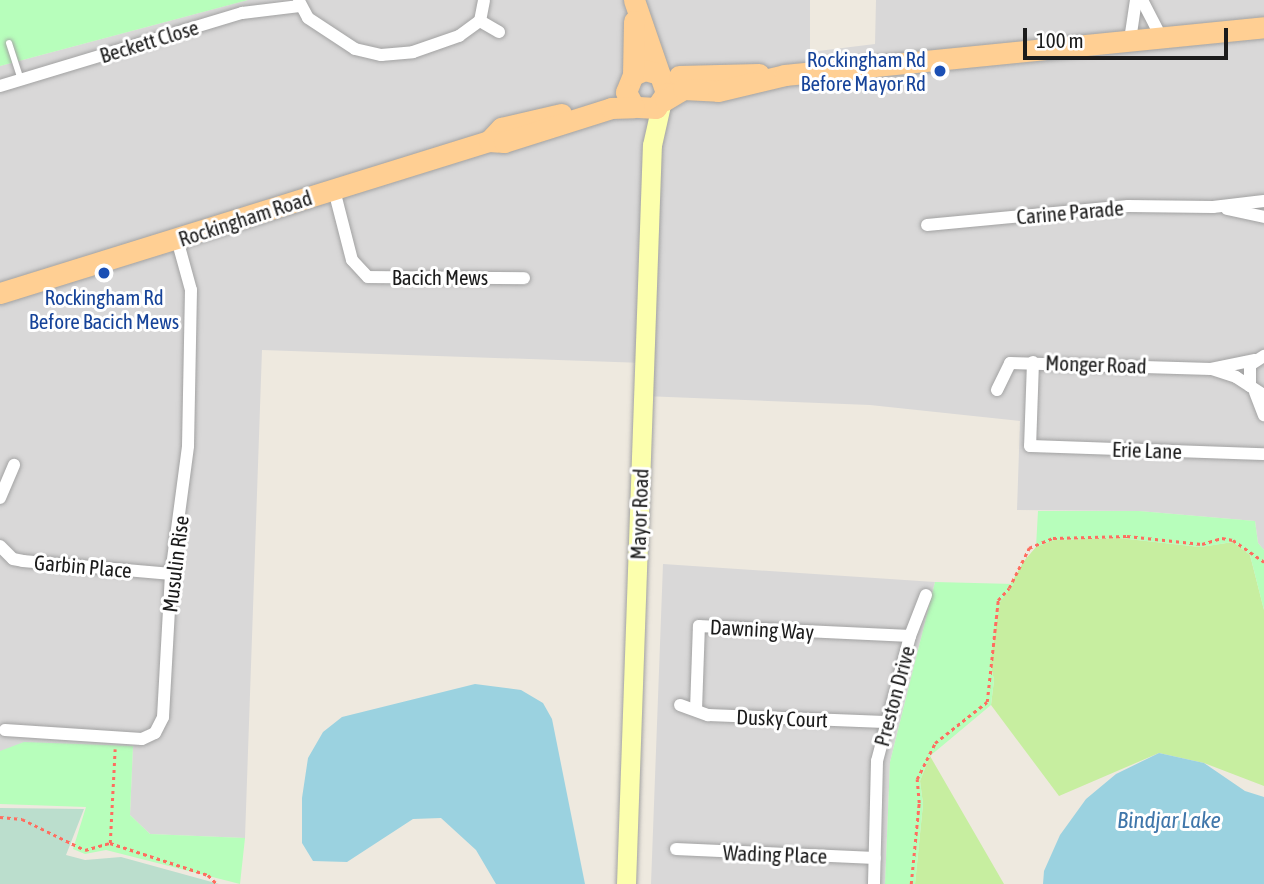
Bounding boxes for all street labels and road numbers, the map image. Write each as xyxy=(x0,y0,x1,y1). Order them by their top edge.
street label: Beckett Close xyxy=(96,14,202,68)
street label: Rockingham Road xyxy=(175,185,315,251)
street label: Carine Parade xyxy=(1015,195,1125,229)
street label: Bacich Mews xyxy=(392,264,488,290)
street label: Monger Road xyxy=(1045,350,1147,378)
street label: Erie Lane xyxy=(1112,436,1182,464)
street label: Mayor Road xyxy=(625,468,653,560)
street label: Musulin Rise xyxy=(157,514,193,614)
street label: Garbin Place xyxy=(33,549,133,583)
street label: Dawning Way xyxy=(709,614,815,644)
street label: Preston Drive xyxy=(869,643,919,749)
street label: Dusky Court xyxy=(736,704,828,732)
street label: Wading Place xyxy=(723,840,827,868)

